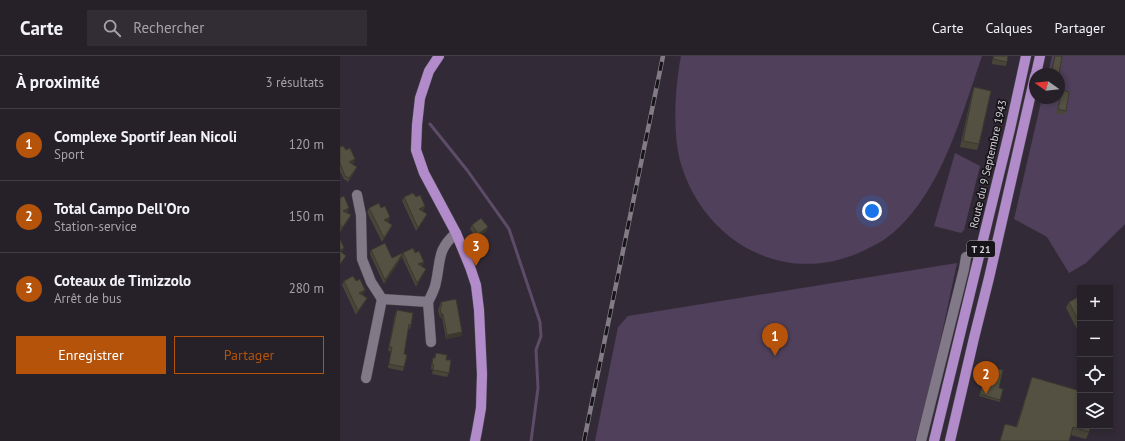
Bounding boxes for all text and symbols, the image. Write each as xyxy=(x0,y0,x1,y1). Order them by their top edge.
search box xyxy=(87,10,367,46)
text: Carte xyxy=(20,16,63,40)
icon: search xyxy=(101,17,123,39)
text: Rechercher xyxy=(133,18,204,37)
text: Carte xyxy=(932,19,964,37)
text: Calques xyxy=(986,19,1032,37)
text: Partager xyxy=(1054,19,1105,37)
north arrow xyxy=(1029,68,1065,104)
text: À proximité xyxy=(16,71,100,93)
text: 3 résultats xyxy=(265,74,324,91)
street label: Route du 9 Septembre 1943 xyxy=(966,98,1010,230)
text: Complexe Sportif Jean Nicoli xyxy=(54,127,237,146)
text: 1 xyxy=(25,136,33,153)
text: 120 m xyxy=(289,136,324,153)
text: Sport xyxy=(54,146,84,163)
text: Total Campo Dell'Oro xyxy=(54,199,190,218)
your location xyxy=(862,201,882,221)
text: 2 xyxy=(25,208,33,225)
text: 150 m xyxy=(289,208,324,225)
text: Station-service xyxy=(54,218,137,235)
pin: 3 xyxy=(463,233,489,266)
road number: T 21 xyxy=(967,241,995,257)
text: Coteaux de Timizzolo xyxy=(54,271,191,290)
text: 3 xyxy=(25,280,33,297)
text: 280 m xyxy=(289,280,324,297)
map controls xyxy=(1077,285,1113,429)
button: + xyxy=(1077,285,1113,321)
text: Arrêt de bus xyxy=(54,290,122,307)
button: − xyxy=(1077,321,1113,357)
pin: 1 xyxy=(762,323,788,356)
button: Enregistrer xyxy=(16,336,166,374)
button: Partager xyxy=(174,336,324,374)
button: locate xyxy=(1077,357,1113,393)
pin: 2 xyxy=(973,361,999,394)
button: layers xyxy=(1077,393,1113,429)

